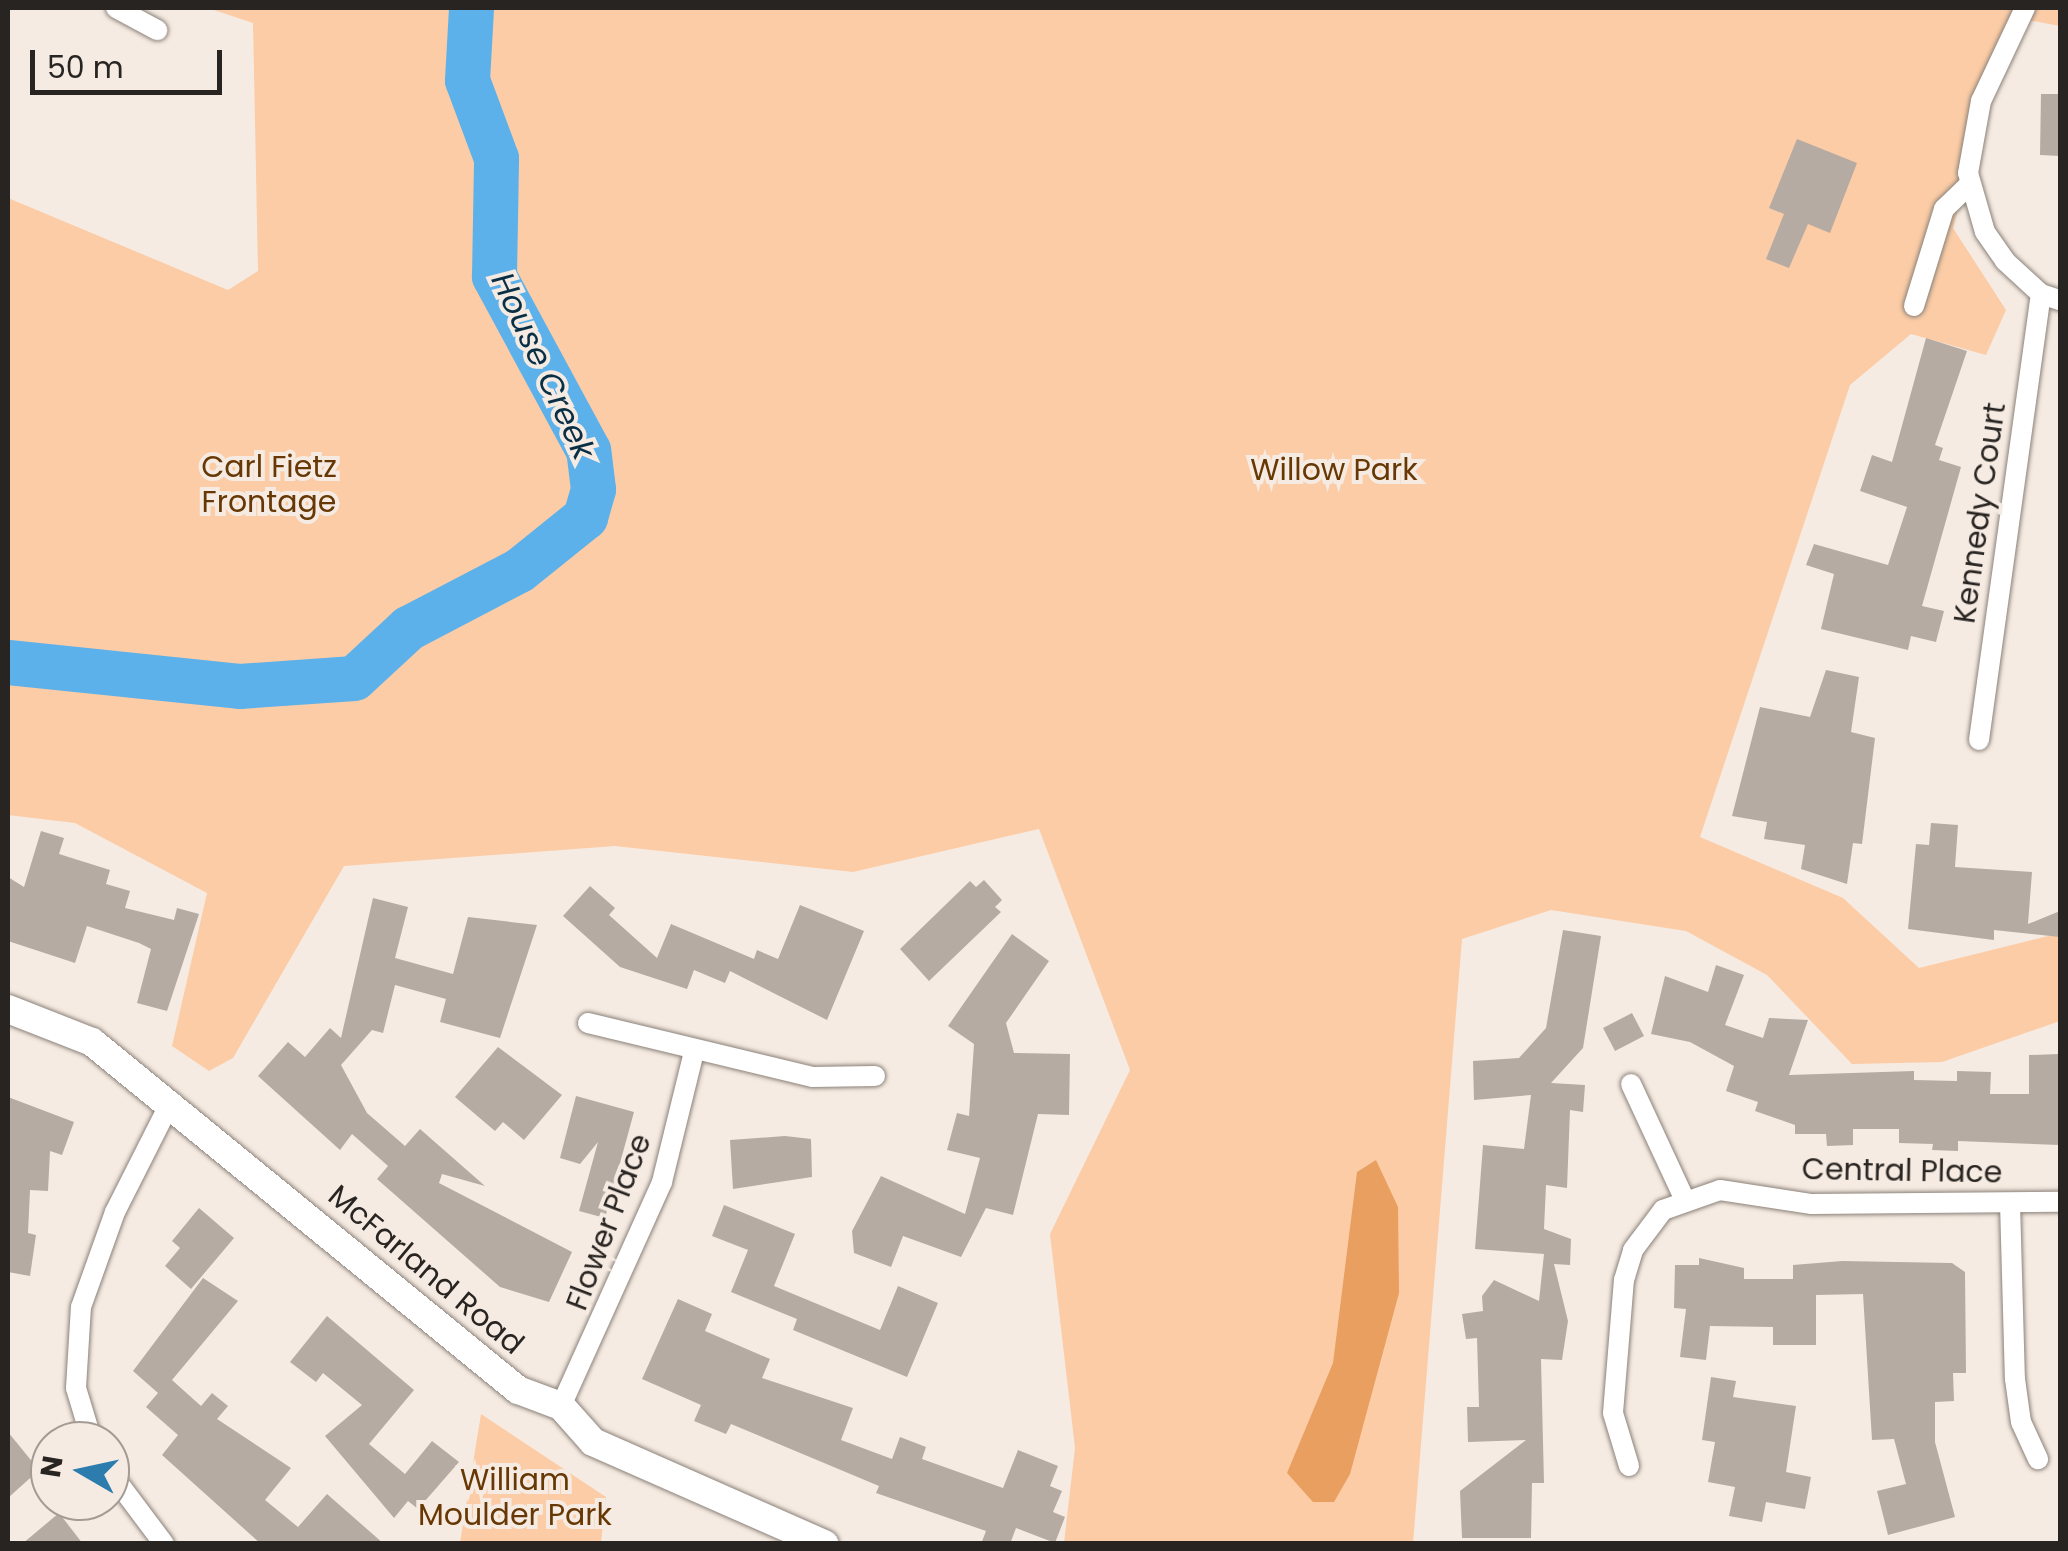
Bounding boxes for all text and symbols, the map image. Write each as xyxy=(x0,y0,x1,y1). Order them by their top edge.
scale bar xyxy=(35,30,228,92)
text: 50 m xyxy=(47,46,124,89)
water label: House Creek xyxy=(483,266,603,466)
street label: Kennedy Court xyxy=(1947,400,2013,626)
park label: Carl Fietz Frontage xyxy=(201,449,337,520)
park label: Willow Park xyxy=(1250,452,1418,488)
street label: Flower Place xyxy=(559,1129,659,1315)
street label: Central Place xyxy=(1801,1151,2003,1191)
street label: McFarland Road xyxy=(321,1178,531,1362)
north arrow xyxy=(30,1421,130,1521)
text: N xyxy=(31,1453,73,1480)
park label: William Moulder Park xyxy=(418,1462,612,1532)

